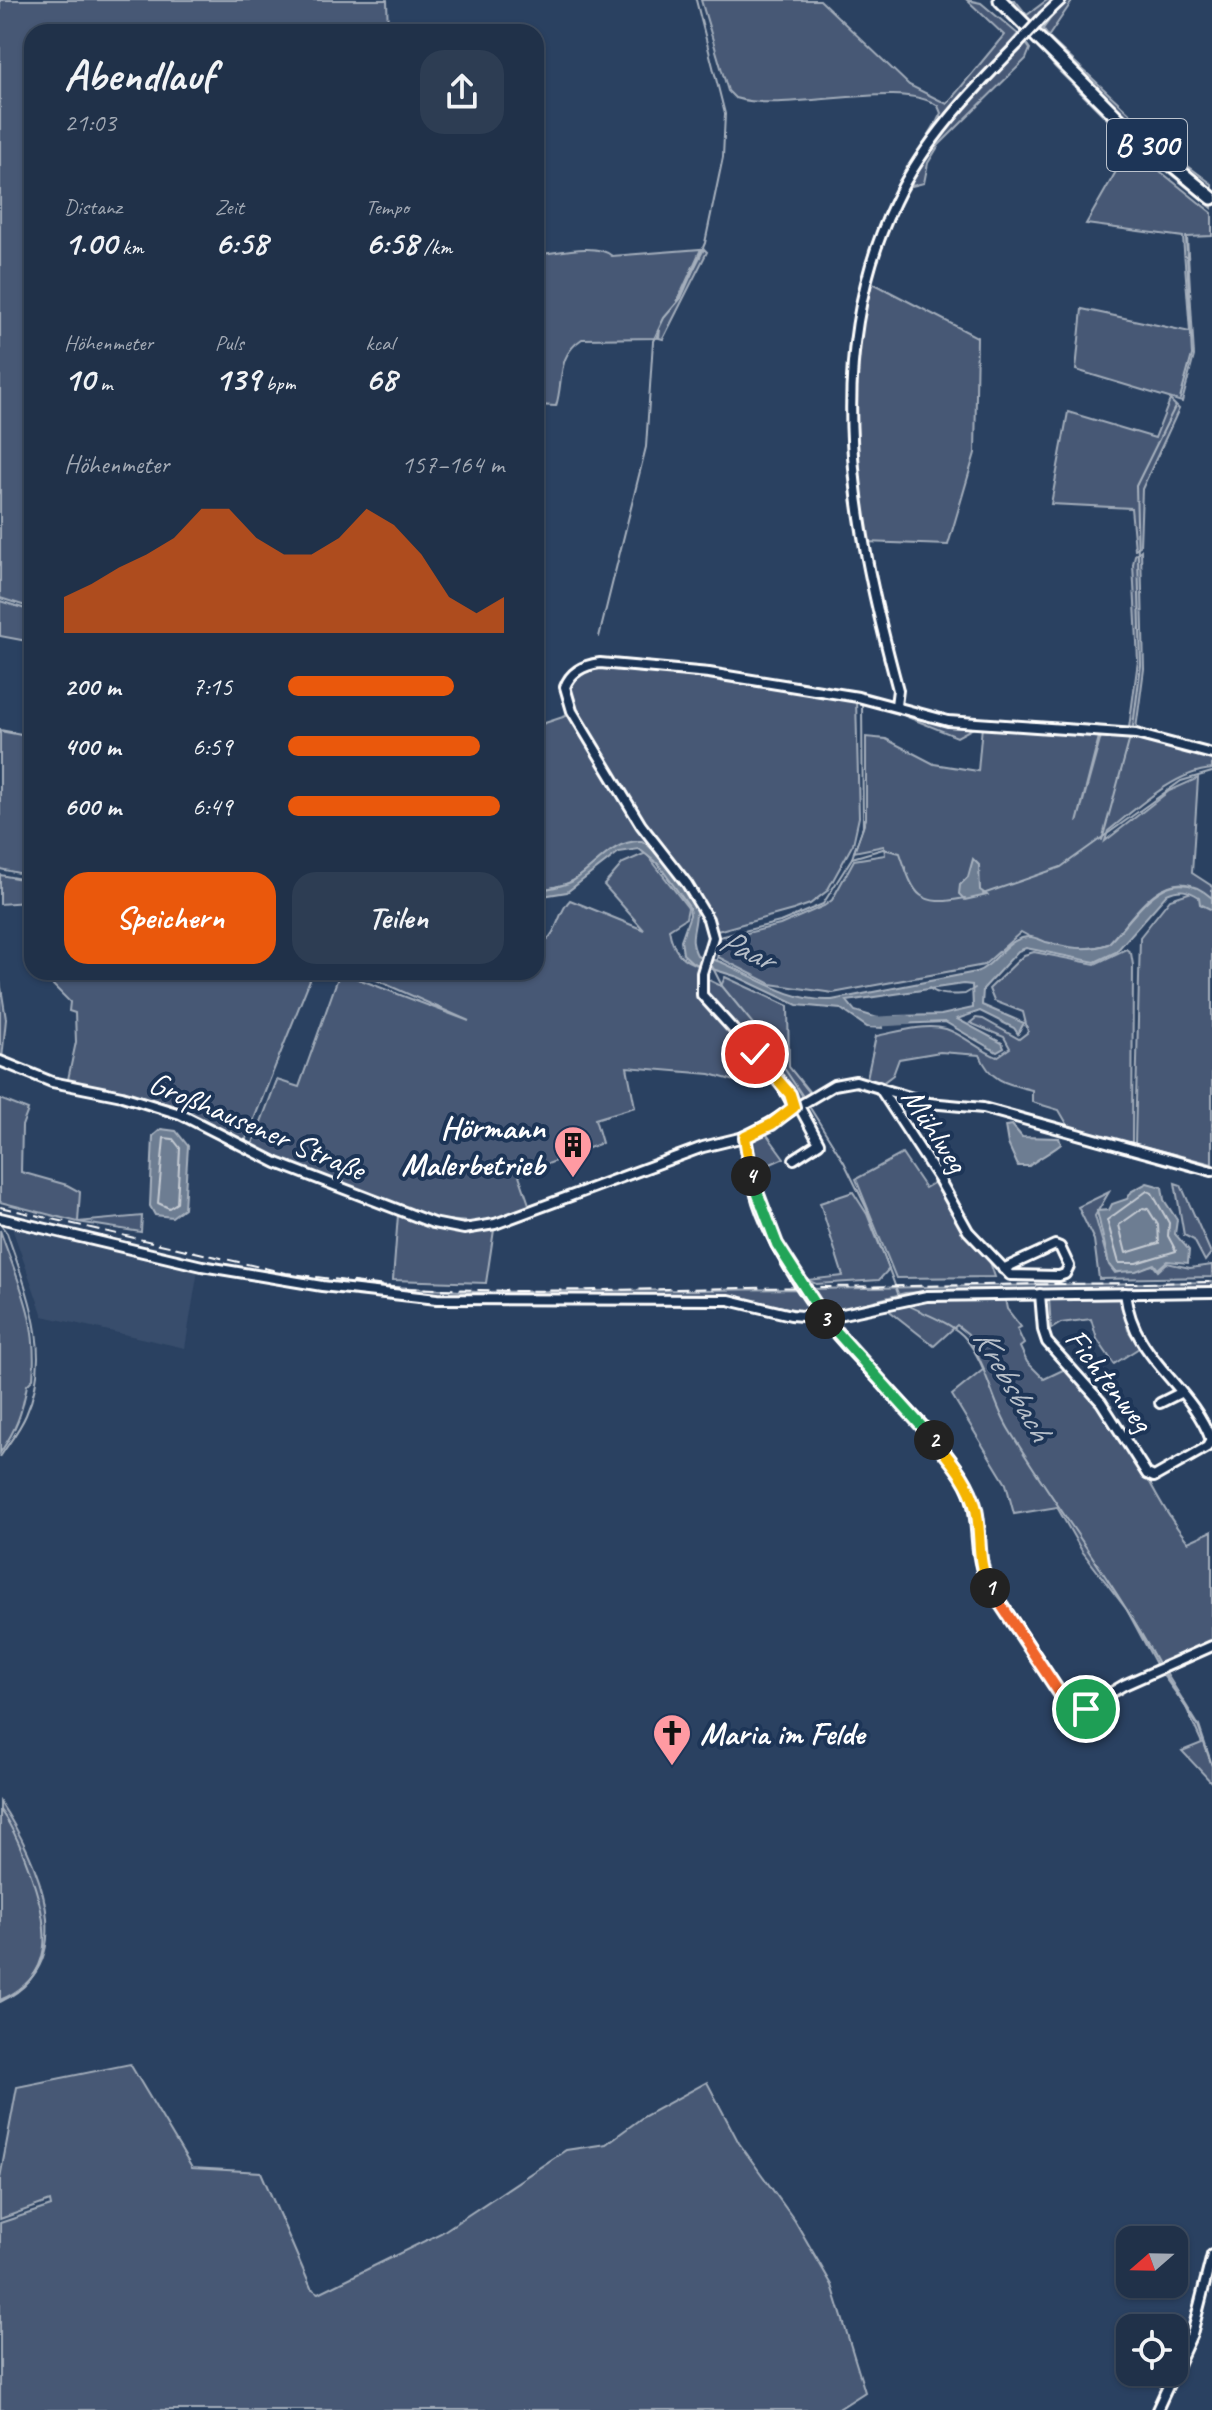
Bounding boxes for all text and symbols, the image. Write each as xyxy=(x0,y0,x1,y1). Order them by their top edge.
text: Abendlauf xyxy=(64,48,214,103)
button: share xyxy=(420,50,504,134)
text: 21:03 xyxy=(64,106,116,139)
road number: B 300 xyxy=(1107,119,1187,171)
text: Distanz xyxy=(64,193,122,221)
text: Zeit xyxy=(215,193,244,221)
text: Tempo xyxy=(365,193,409,221)
text: 1.00 xyxy=(64,221,117,264)
text: 6:58 xyxy=(215,221,267,264)
text: 6:58 xyxy=(365,221,418,264)
text: km xyxy=(117,233,143,261)
text: /km xyxy=(418,233,452,261)
text: Höhenmeter xyxy=(64,329,153,357)
text: Puls xyxy=(215,329,244,357)
text: kcal xyxy=(365,329,394,357)
text: 10 xyxy=(64,357,95,400)
text: 139 xyxy=(215,357,260,400)
text: 68 xyxy=(365,357,397,400)
text: m xyxy=(95,369,112,397)
text: bpm xyxy=(260,369,296,397)
text: Höhenmeter xyxy=(64,448,169,481)
text: 157–164 m xyxy=(401,448,504,481)
text: 200 m xyxy=(64,670,120,703)
text: 7:15 xyxy=(192,670,232,703)
text: 400 m xyxy=(64,730,120,763)
text: 6:59 xyxy=(192,730,232,763)
text: 600 m xyxy=(64,790,121,823)
text: 6:49 xyxy=(192,790,232,823)
button: Speichern xyxy=(64,872,276,964)
button: Teilen xyxy=(292,872,504,964)
water label: Paar xyxy=(713,918,786,982)
pin xyxy=(721,1020,789,1088)
icon: check xyxy=(733,1032,777,1076)
street label: Großhausener Straße xyxy=(143,1062,374,1191)
street label: Mühlweg xyxy=(892,1080,979,1182)
place label: Hörmann Malerbetrieb xyxy=(401,1107,548,1185)
building icon: Hörmann Malerbetrieb xyxy=(552,1124,594,1179)
pin: 4 xyxy=(731,1156,771,1196)
text: 4 xyxy=(746,1162,756,1190)
pin: 3 xyxy=(805,1299,845,1339)
text: 3 xyxy=(820,1305,830,1333)
water label: Krebsbach xyxy=(964,1320,1063,1450)
street label: Fichtenweg xyxy=(1056,1320,1163,1441)
pin: 2 xyxy=(914,1420,954,1460)
text: 2 xyxy=(929,1426,939,1454)
pin: 1 xyxy=(970,1568,1010,1608)
text: 1 xyxy=(985,1574,995,1602)
pin xyxy=(1052,1675,1120,1743)
icon: arrive xyxy=(1064,1687,1108,1731)
church icon: Maria im Felde xyxy=(651,1712,693,1767)
place label: Maria im Felde xyxy=(700,1713,867,1754)
north arrow xyxy=(1116,2226,1188,2298)
map controls xyxy=(1116,2226,1188,2386)
button: locate xyxy=(1116,2314,1188,2386)

